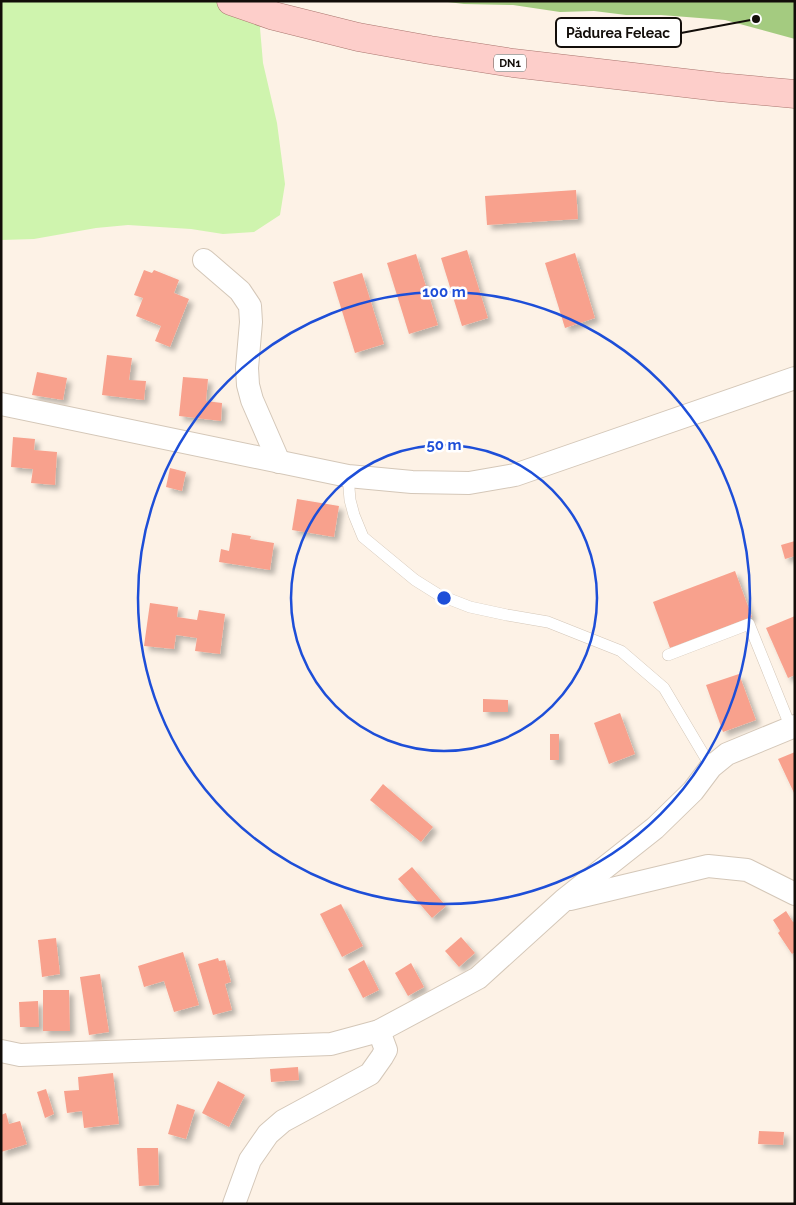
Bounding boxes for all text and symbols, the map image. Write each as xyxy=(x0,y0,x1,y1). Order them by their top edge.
callout: Pădurea Feleac xyxy=(556,18,681,47)
text: Pădurea Feleac xyxy=(566,25,670,41)
road number: DN1 xyxy=(494,54,526,72)
text: 100 m xyxy=(422,283,466,301)
text: 50 m xyxy=(426,436,462,454)
centre of rings xyxy=(435,589,453,607)

